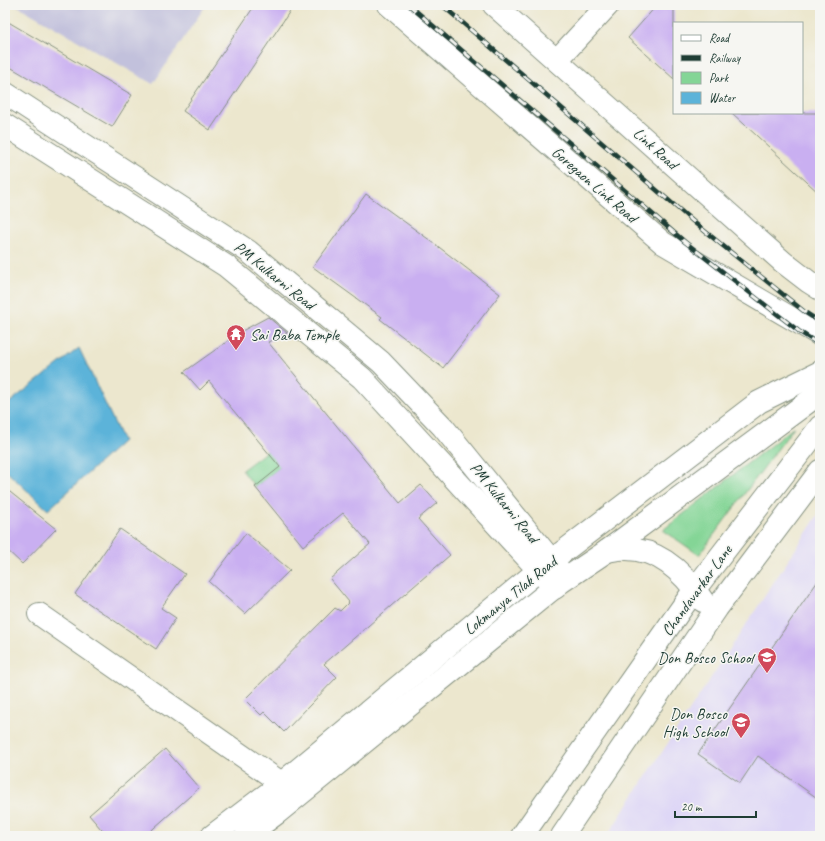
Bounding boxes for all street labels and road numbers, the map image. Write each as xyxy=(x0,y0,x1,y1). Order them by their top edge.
street label: Link Road xyxy=(629,123,684,176)
street label: Goregaon Link Road xyxy=(547,142,643,229)
street label: PM Kulkarni Road xyxy=(230,237,321,316)
street label: PM Kulkarni Road xyxy=(466,458,545,549)
street label: Chandavarkar Lane xyxy=(657,540,738,640)
street label: Lokmanya Tilak Road xyxy=(460,551,563,639)

